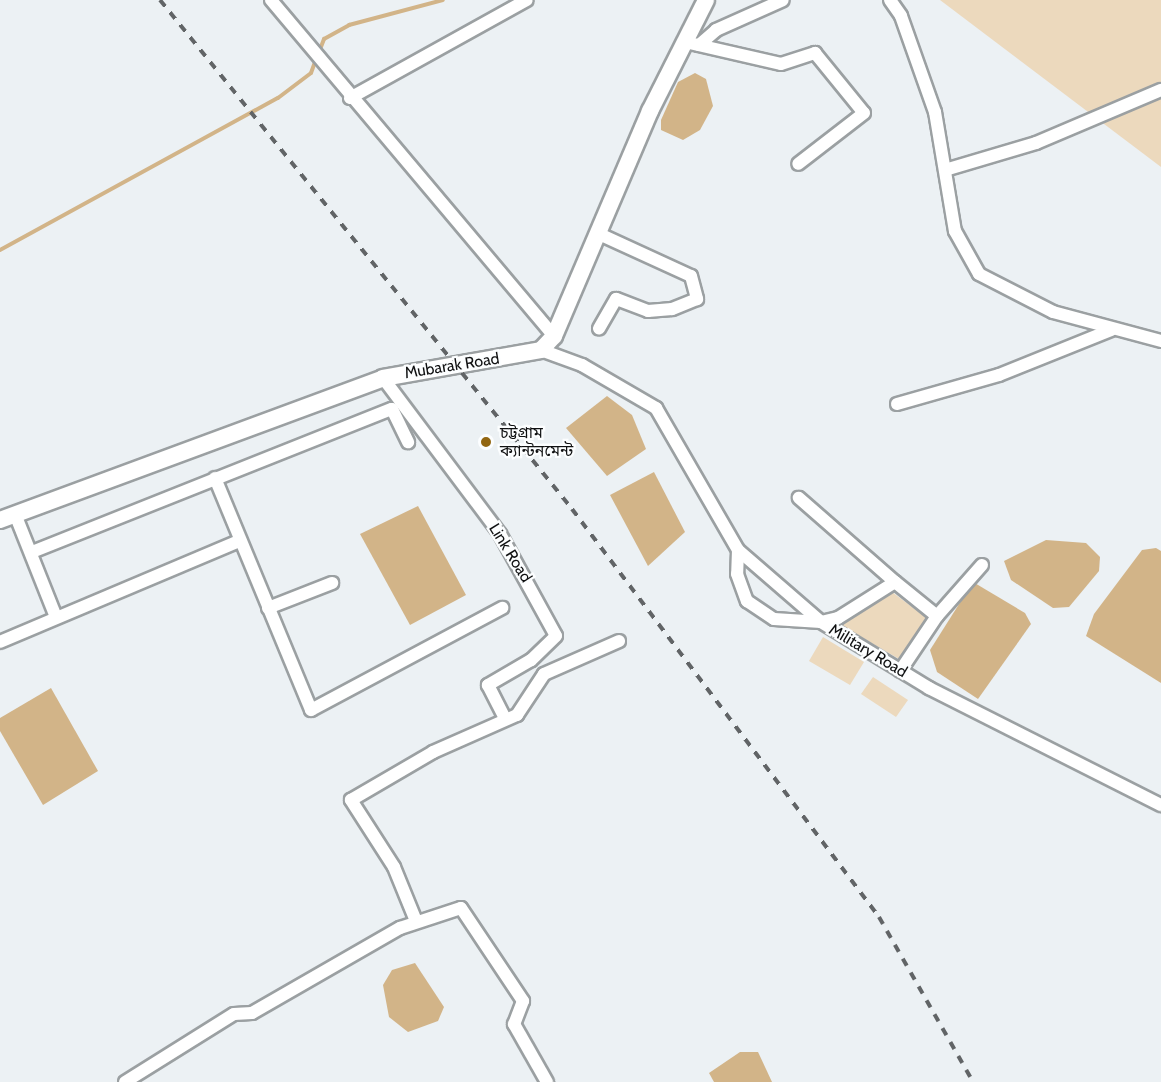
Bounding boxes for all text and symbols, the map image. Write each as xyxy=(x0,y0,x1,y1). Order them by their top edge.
street label: Mubarak Road xyxy=(403,349,501,383)
place label: চট্টগ্রাম ক্যান্টনমেন্ট xyxy=(500,423,573,461)
marker: চট্টগ্রাম ক্যান্টনমেন্ট xyxy=(477,433,495,451)
street label: Link Road xyxy=(484,520,536,586)
street label: Military Road xyxy=(825,620,911,682)

